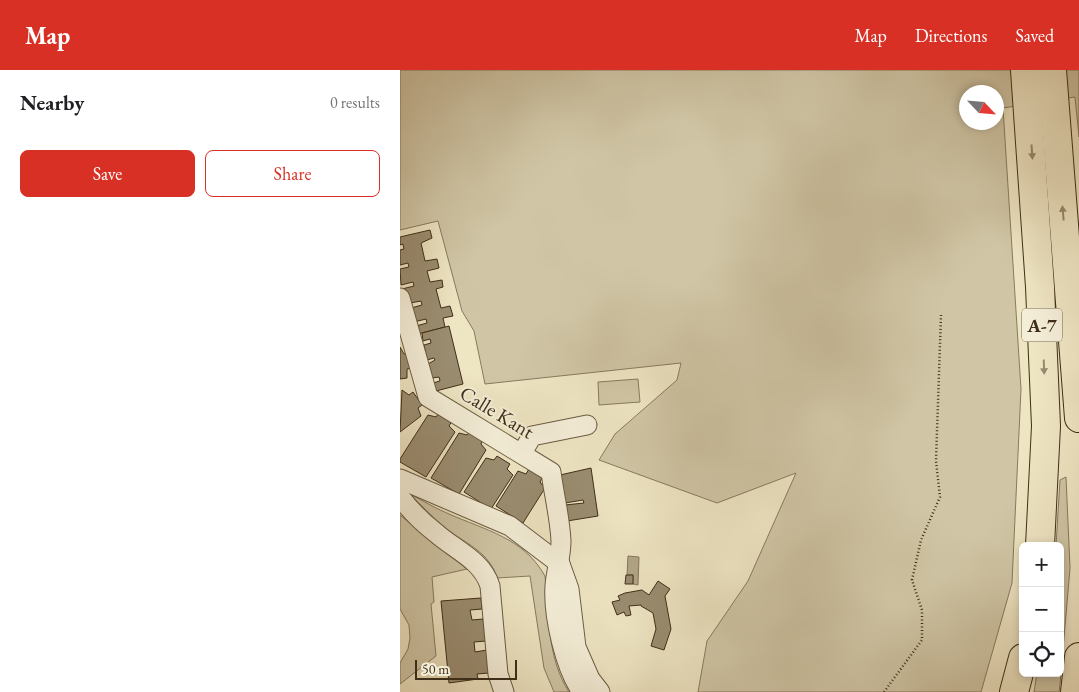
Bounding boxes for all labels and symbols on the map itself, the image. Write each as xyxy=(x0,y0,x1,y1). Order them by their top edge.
north arrow xyxy=(959,85,1004,130)
one-way arrow xyxy=(1028,145,1036,161)
one-way arrow xyxy=(1059,204,1067,220)
road number: A-7 xyxy=(1022,308,1062,342)
one-way arrow xyxy=(1040,359,1048,375)
street label: Calle Kant xyxy=(455,380,539,445)
scale bar xyxy=(415,657,518,680)

